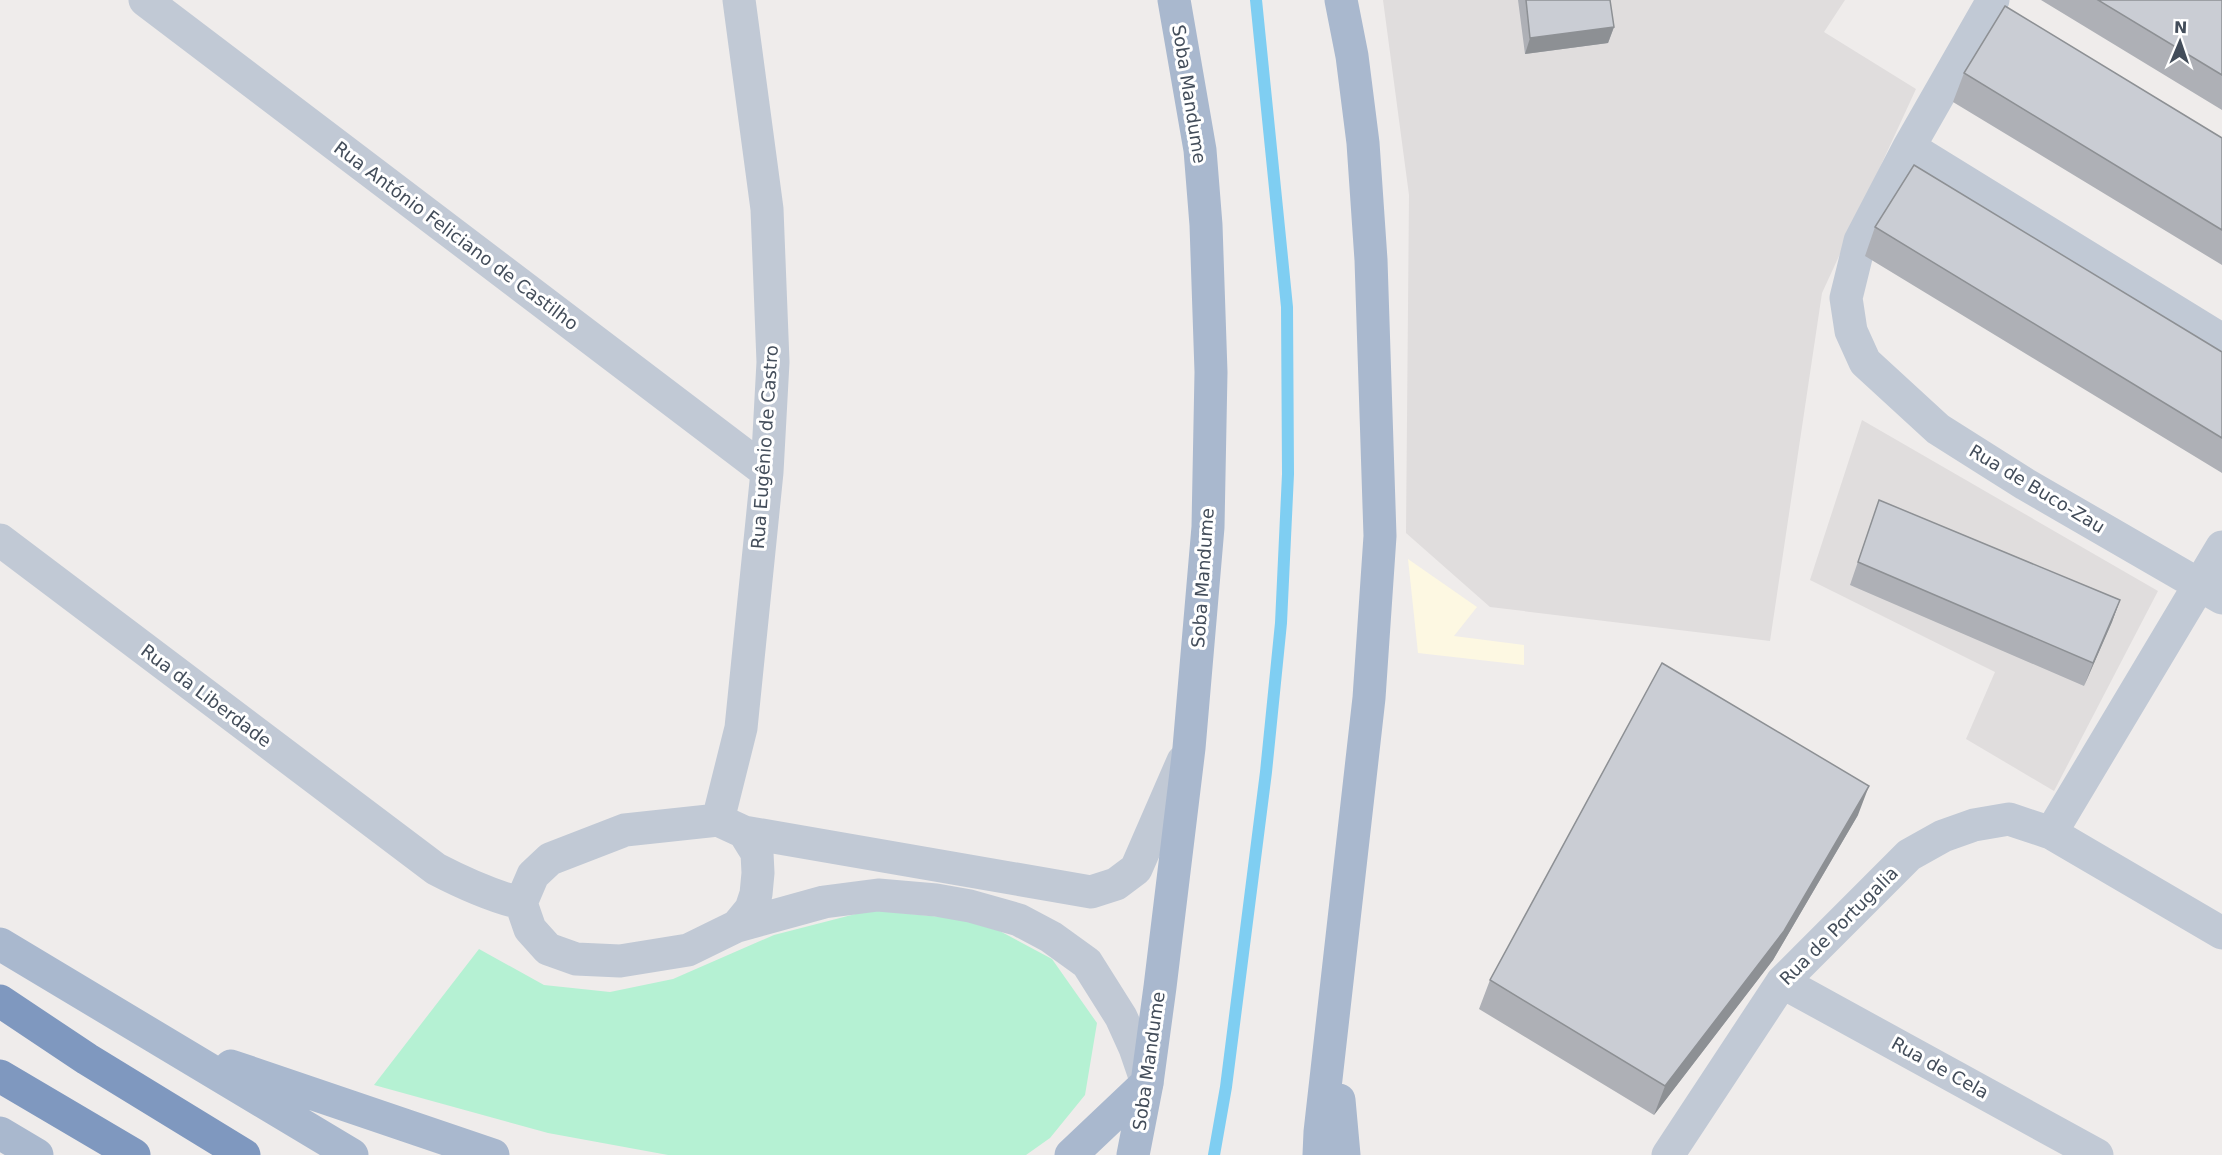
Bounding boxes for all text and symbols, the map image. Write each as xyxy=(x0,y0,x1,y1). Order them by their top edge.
north arrow xyxy=(2150,12,2210,72)
text: N xyxy=(2173,18,2188,37)
street label: Soba Mandume xyxy=(1168,23,1211,165)
street label: Rua António Feliciano de Castilho xyxy=(330,137,582,334)
street label: Rua Eugênio de Castro xyxy=(747,344,782,550)
street label: Rua de Buco-Zau xyxy=(1966,440,2109,537)
street label: Soba Mandume xyxy=(1187,507,1218,649)
street label: Rua da Liberdade xyxy=(137,640,276,751)
street label: Rua de Portugalia xyxy=(1775,862,1902,989)
street label: Soba Mandume xyxy=(1128,990,1169,1132)
street label: Rua de Cela xyxy=(1888,1032,1992,1103)

